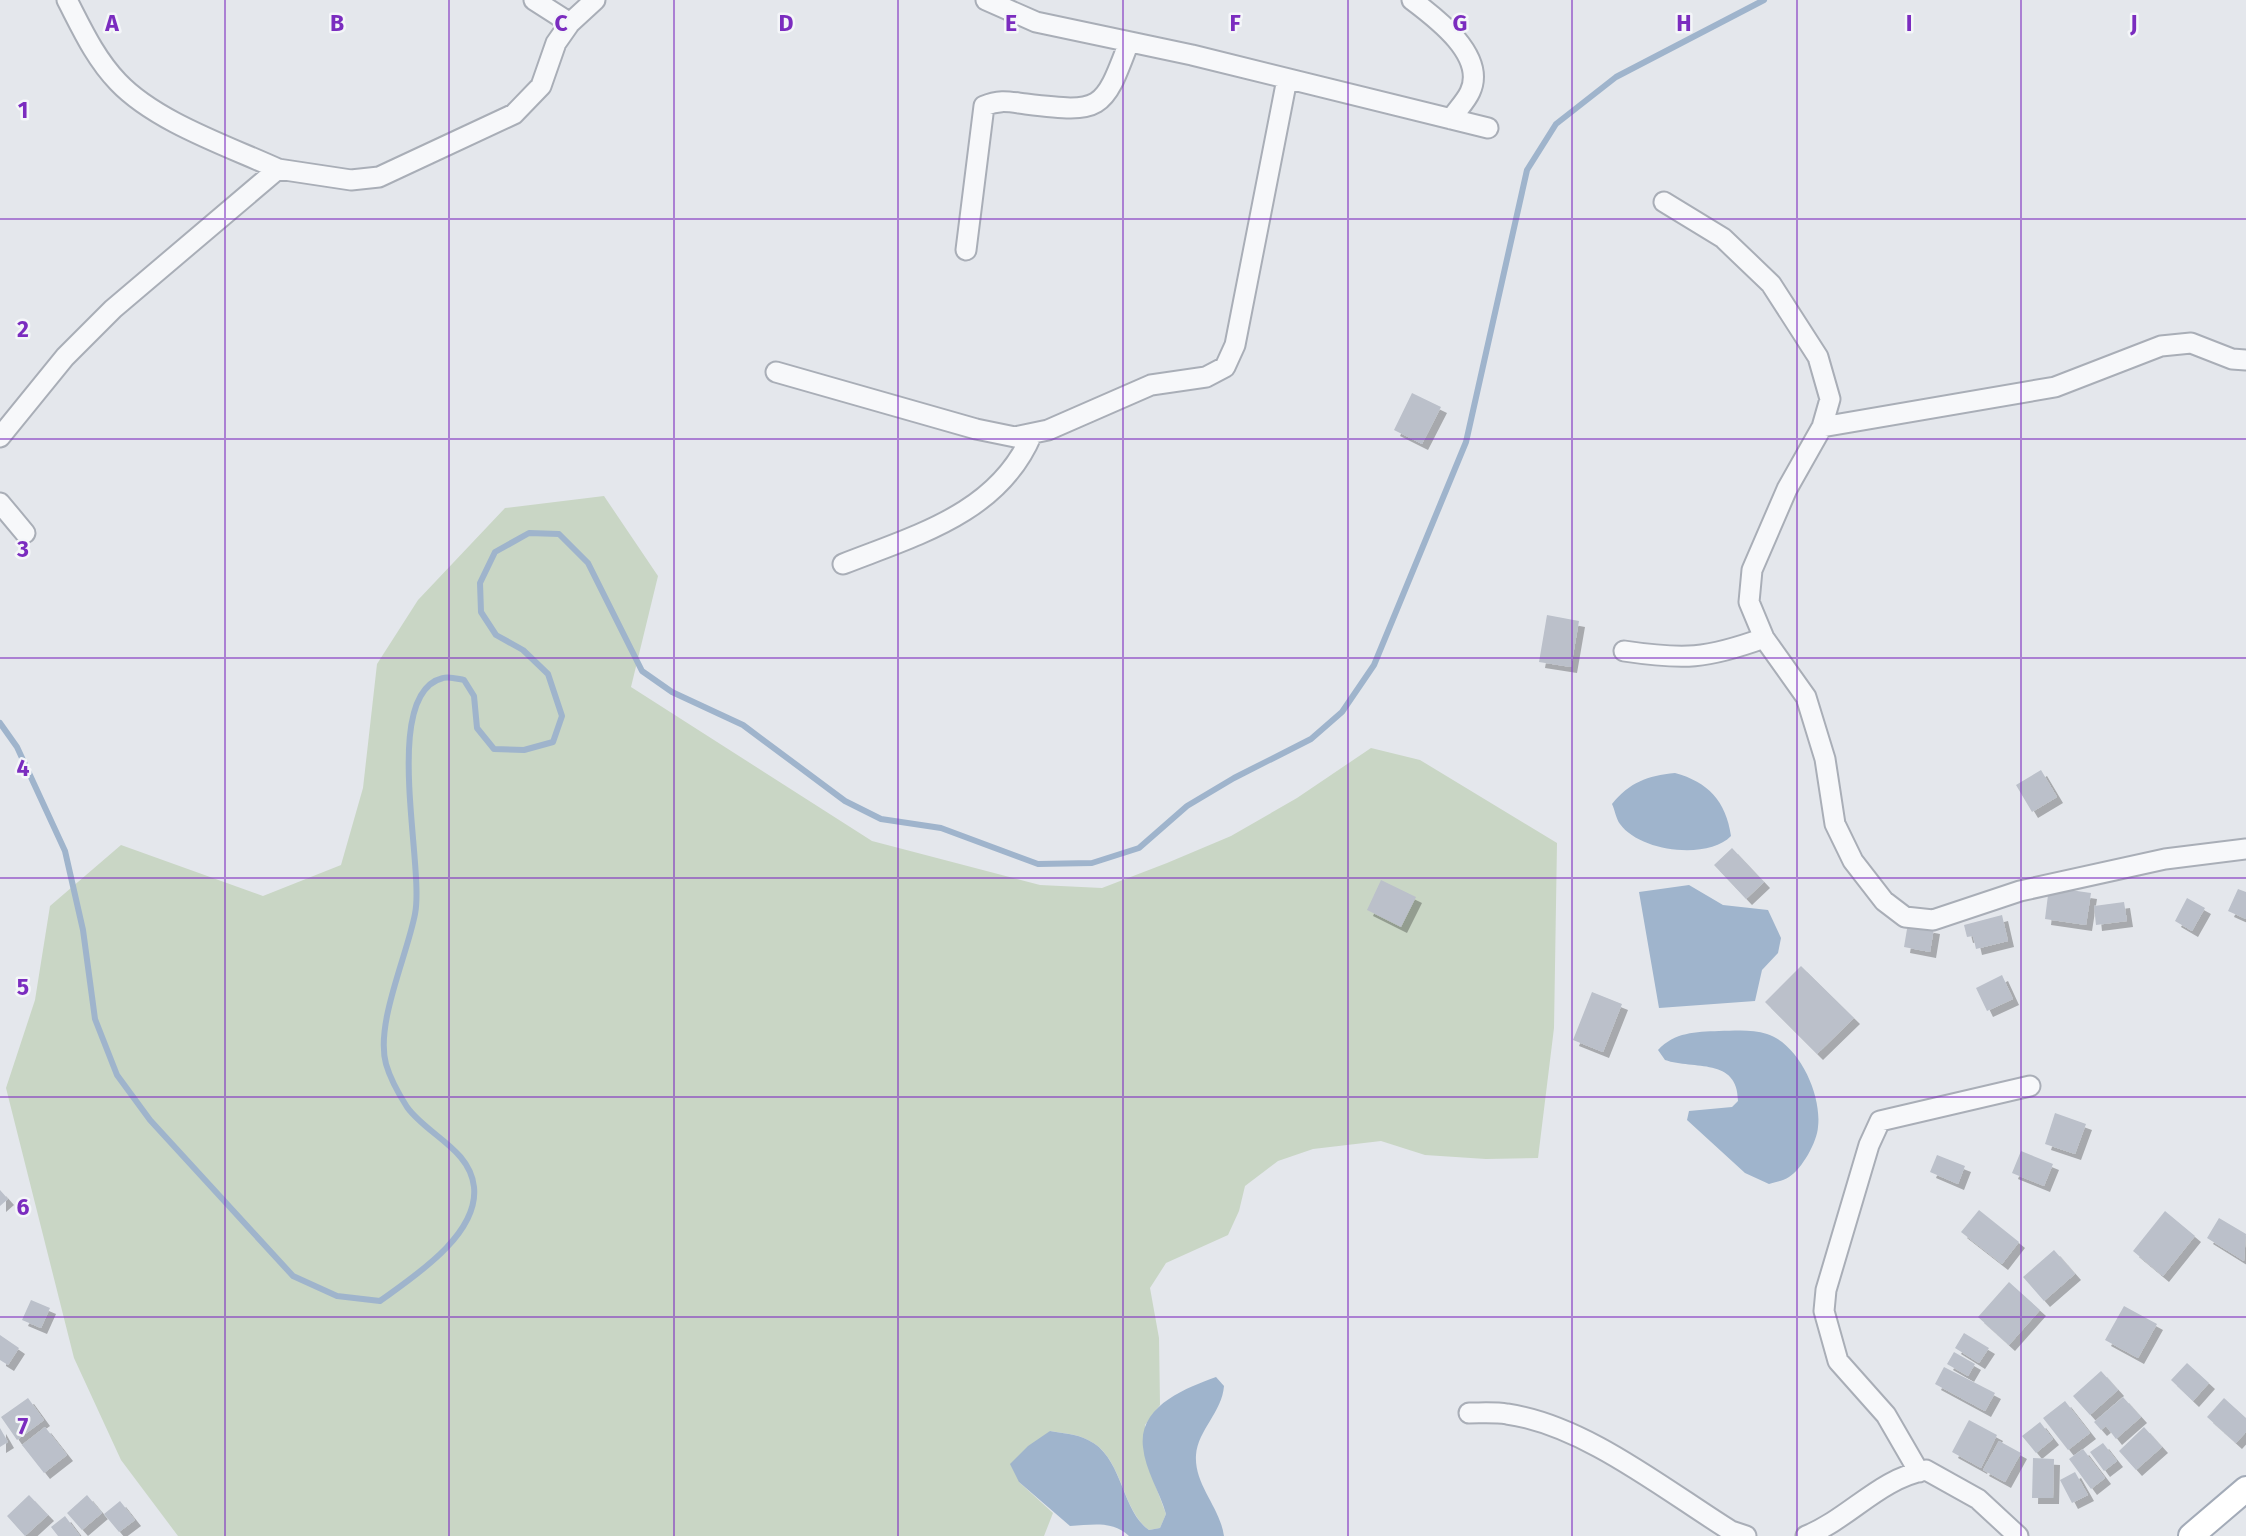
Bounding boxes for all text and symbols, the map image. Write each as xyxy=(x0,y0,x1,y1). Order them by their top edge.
text: A xyxy=(104,9,119,37)
text: B xyxy=(330,9,344,37)
text: C xyxy=(554,9,568,37)
text: D xyxy=(779,9,794,37)
text: E xyxy=(1005,9,1017,37)
text: F xyxy=(1229,9,1241,37)
text: G xyxy=(1453,9,1467,37)
text: H xyxy=(1676,9,1692,37)
text: I xyxy=(1906,9,1912,37)
text: J xyxy=(2129,9,2138,37)
text: 1 xyxy=(18,96,28,124)
text: 2 xyxy=(17,315,29,343)
text: 3 xyxy=(16,535,29,563)
text: 4 xyxy=(17,754,30,782)
text: 5 xyxy=(17,973,29,1001)
text: 6 xyxy=(17,1193,30,1221)
text: 7 xyxy=(18,1412,29,1440)

